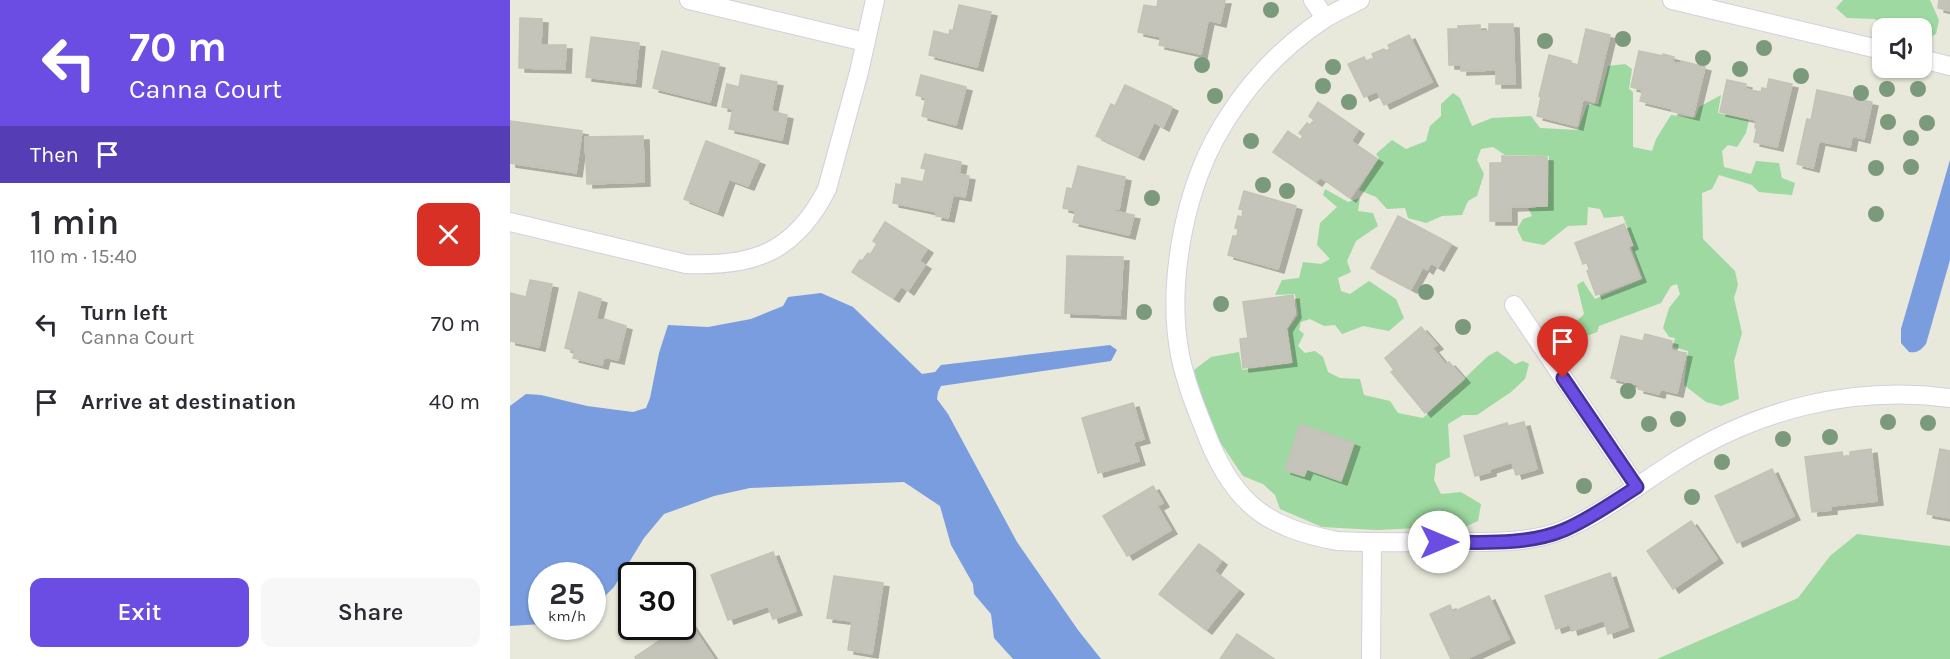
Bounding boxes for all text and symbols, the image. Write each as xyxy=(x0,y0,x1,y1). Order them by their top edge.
map controls xyxy=(1872,18,1932,78)
button: sound xyxy=(1872,18,1932,78)
text: 70 m xyxy=(129,22,227,72)
icon: left xyxy=(30,24,108,102)
text: Canna Court xyxy=(129,73,282,105)
icon: arrive xyxy=(91,138,124,171)
text: Then xyxy=(30,142,79,168)
text: 1 min xyxy=(30,201,119,243)
button: close xyxy=(417,203,480,266)
text: 110 m · 15:40 xyxy=(30,245,137,268)
text: Turn left xyxy=(81,300,168,326)
icon: left xyxy=(30,308,63,341)
text: 70 m xyxy=(431,311,480,337)
pin xyxy=(1537,316,1588,378)
icon: arrive xyxy=(1546,325,1579,358)
text: Canna Court xyxy=(81,326,194,349)
icon: arrive xyxy=(30,386,63,419)
text: Arrive at destination xyxy=(81,389,296,415)
text: 40 m xyxy=(429,389,480,415)
position arrow xyxy=(1407,510,1471,574)
speed limit sign: 30 xyxy=(618,562,696,640)
text: 25 xyxy=(549,576,585,612)
button: Exit xyxy=(30,578,249,647)
button: Share xyxy=(261,578,480,647)
text: km/h xyxy=(548,607,586,625)

